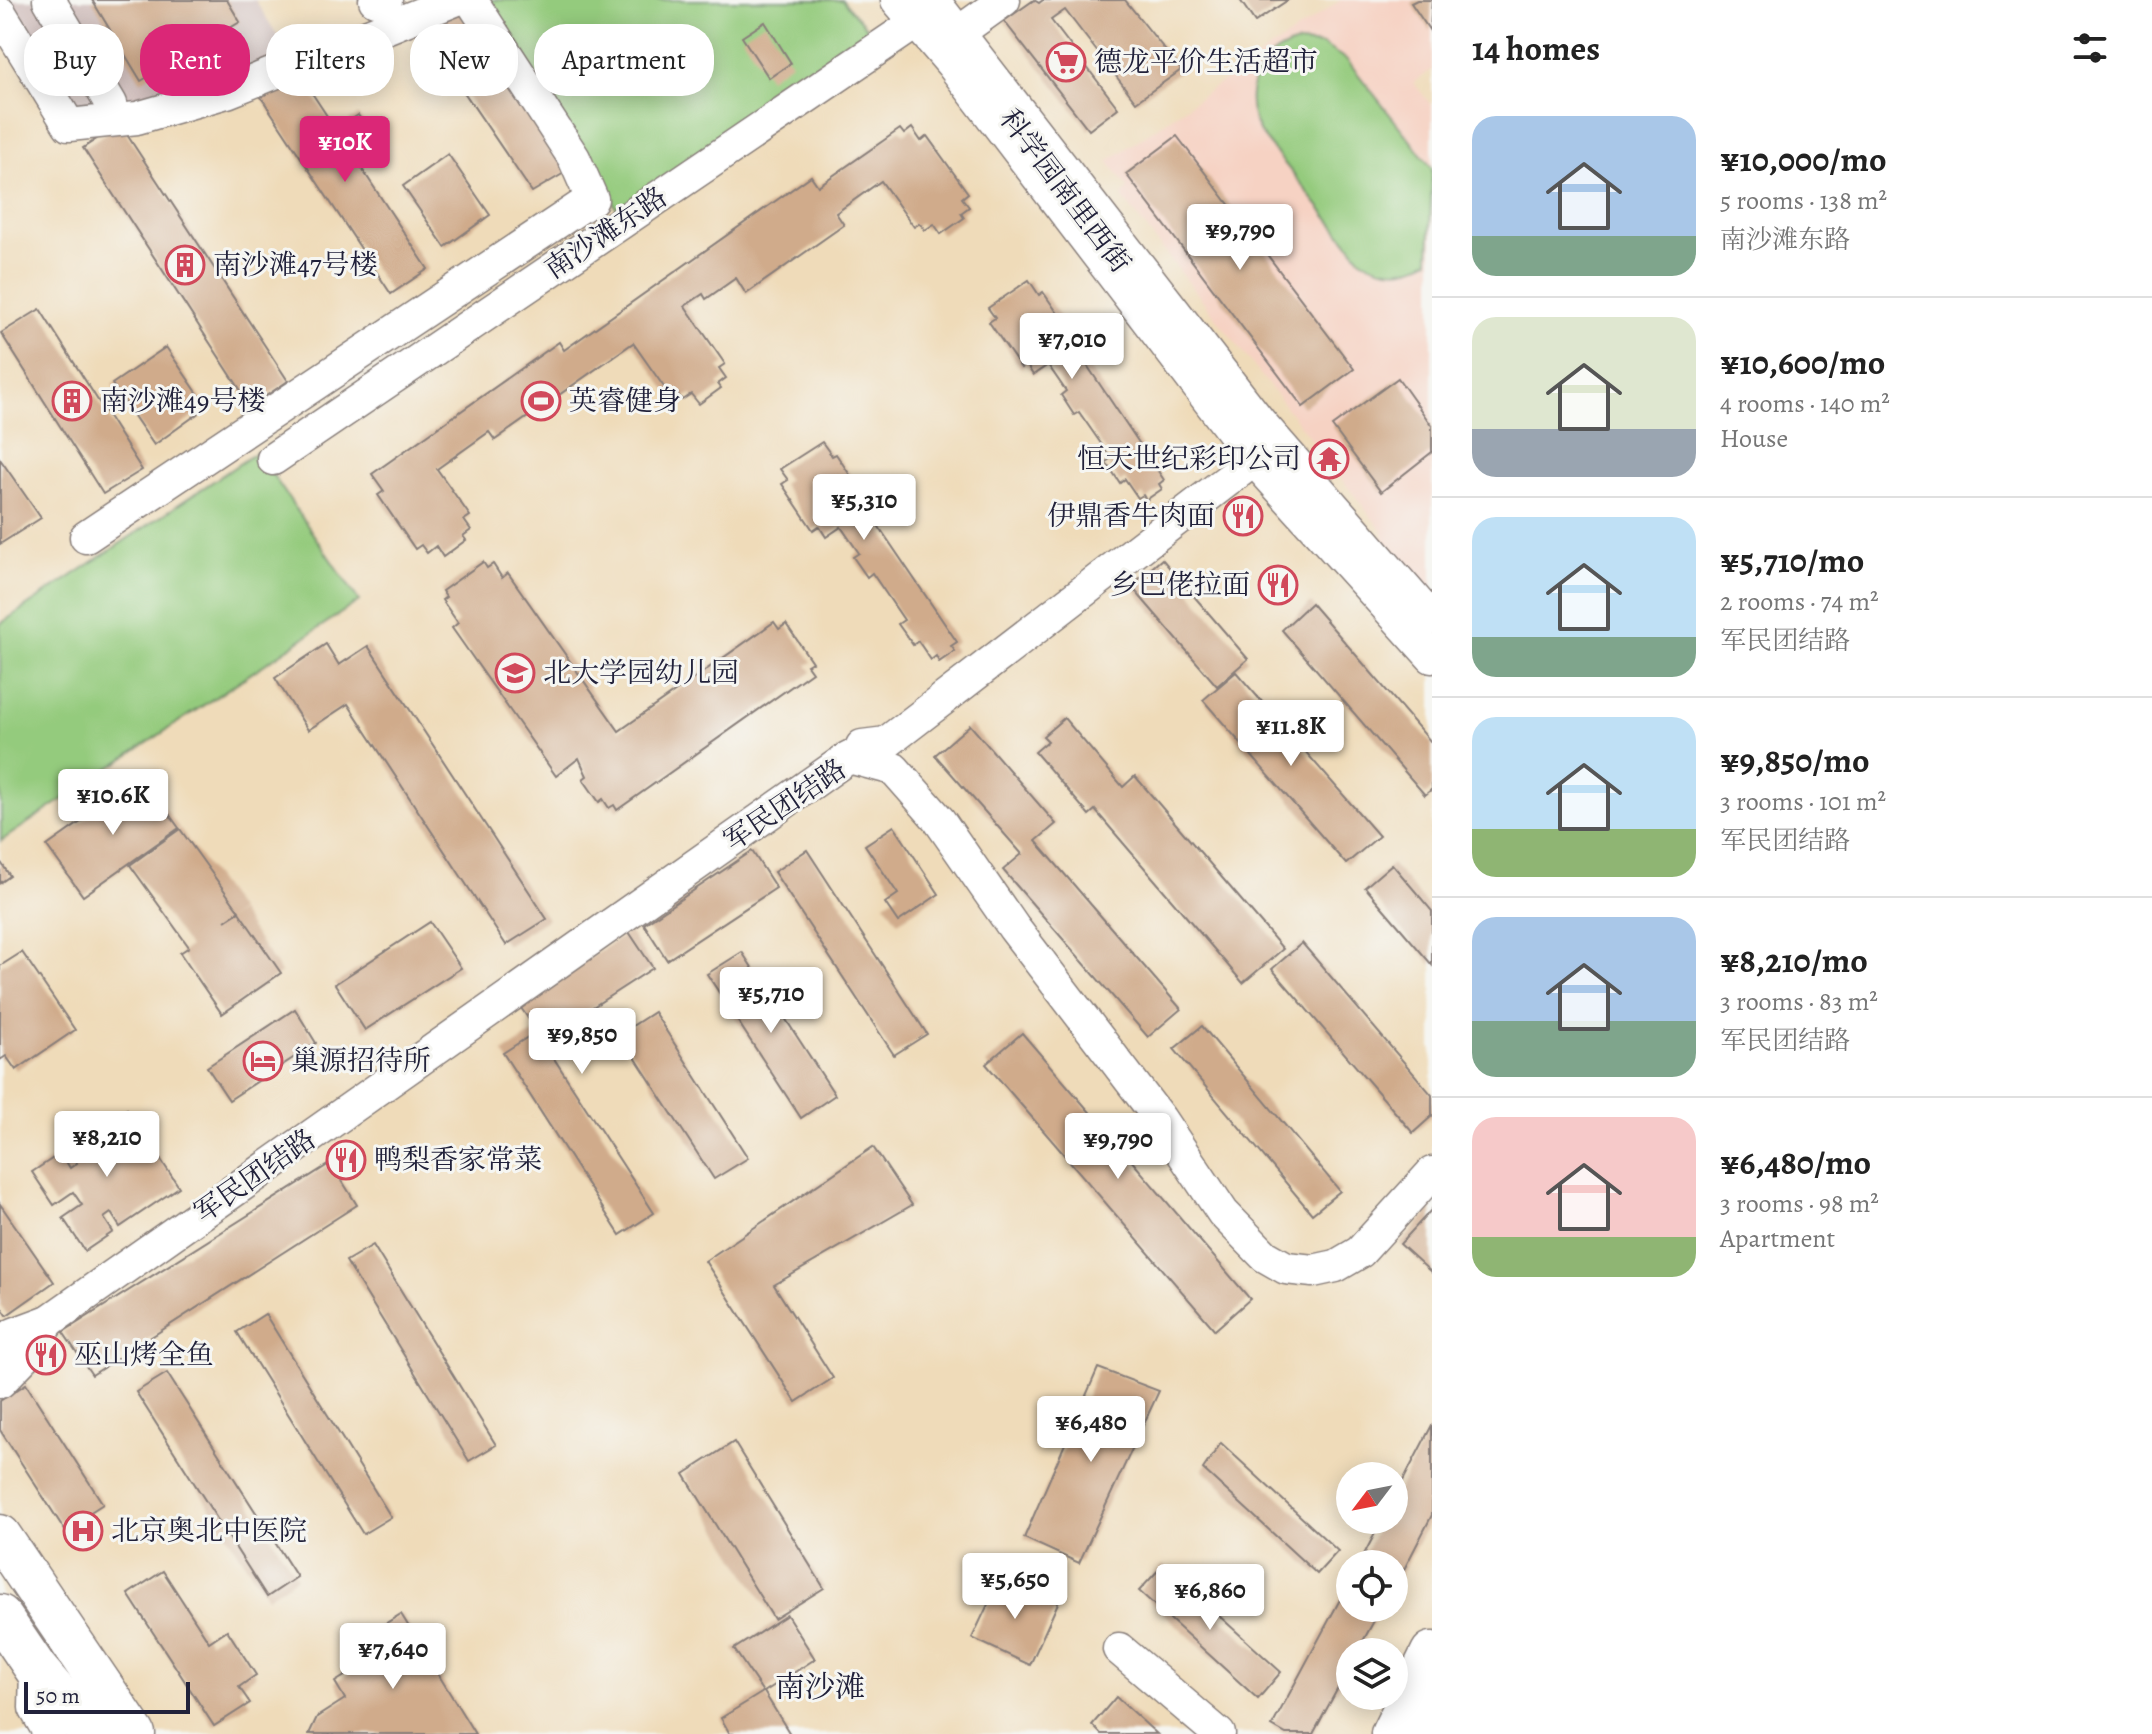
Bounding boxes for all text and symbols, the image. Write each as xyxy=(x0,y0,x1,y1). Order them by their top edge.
chip: Buy xyxy=(24,24,124,96)
chip: Rent xyxy=(140,24,250,96)
chip: Filters xyxy=(266,24,394,96)
chip: New xyxy=(410,24,518,96)
chip: Apartment xyxy=(534,24,714,96)
text: 14 homes xyxy=(1472,25,1600,72)
icon: filters xyxy=(2068,26,2112,70)
supermarket icon: 德龙平价生活超市 xyxy=(1045,41,1087,83)
place label: 德龙平价生活超市 xyxy=(1094,43,1318,81)
street label: 科学园南里西街 xyxy=(991,101,1139,281)
pin: ¥10K xyxy=(298,116,392,184)
text: ¥10K xyxy=(318,124,372,159)
text: ¥10,000/mo xyxy=(1720,136,1886,183)
icon: home xyxy=(1536,148,1632,244)
street label: 南沙滩东路 xyxy=(537,178,675,288)
text: 5 rooms · 138 m² xyxy=(1720,183,1887,218)
pin: ¥9,790 xyxy=(1175,204,1305,272)
text: ¥9,790 xyxy=(1205,212,1275,247)
text: 南沙滩东路 xyxy=(1720,222,1850,257)
building icon: 南沙滩47号楼 xyxy=(164,244,206,286)
place label: 南沙滩47号楼 xyxy=(213,246,377,284)
pin: ¥7,010 xyxy=(1007,313,1137,381)
text: ¥7,010 xyxy=(1038,321,1106,356)
text: ¥10,600/mo xyxy=(1720,339,1885,386)
icon: home xyxy=(1536,349,1632,445)
building icon: 南沙滩49号楼 xyxy=(51,380,93,422)
sports icon: 英睿健身 xyxy=(520,380,562,422)
place label: 南沙滩49号楼 xyxy=(100,382,265,420)
place label: 英睿健身 xyxy=(569,382,681,420)
text: 4 rooms · 140 m² xyxy=(1720,386,1890,421)
text: House xyxy=(1720,421,1788,456)
temple icon: 恒天世纪彩印公司 xyxy=(1308,438,1350,480)
place label: 恒天世纪彩印公司 xyxy=(1077,440,1301,478)
pin: ¥5,310 xyxy=(799,474,929,542)
text: ¥5,310 xyxy=(831,482,897,517)
restaurant icon: 伊鼎香牛肉面 xyxy=(1222,495,1264,537)
place label: 伊鼎香牛肉面 xyxy=(1047,497,1215,535)
text: ¥5,710/mo xyxy=(1720,537,1864,584)
icon: home xyxy=(1536,549,1632,645)
restaurant icon: 乡巴佬拉面 xyxy=(1257,564,1299,606)
place label: 乡巴佬拉面 xyxy=(1110,566,1250,604)
text: 2 rooms · 74 m² xyxy=(1720,584,1879,619)
text: 军民团结路 xyxy=(1720,623,1850,658)
school or university icon: 北大学园幼儿园 xyxy=(494,652,536,694)
place label: 北大学园幼儿园 xyxy=(543,654,739,692)
pin: ¥11.8K xyxy=(1226,700,1356,768)
text: ¥11.8K xyxy=(1256,708,1326,743)
text: ¥9,850/mo xyxy=(1720,737,1870,784)
icon: home xyxy=(1536,749,1632,845)
street label: 军民团结路 xyxy=(716,750,854,860)
pin: ¥10.6K xyxy=(48,769,178,837)
text: ¥10.6K xyxy=(76,777,150,812)
text: 3 rooms · 101 m² xyxy=(1720,784,1886,819)
text: 军民团结路 xyxy=(1720,823,1850,858)
text: ¥8,210/mo xyxy=(1720,937,1868,984)
icon: home xyxy=(1536,949,1632,1045)
pin: ¥5,710 xyxy=(706,967,836,1035)
text: ¥5,710 xyxy=(738,975,804,1010)
text: 3 rooms · 83 m² xyxy=(1720,984,1878,1019)
pin: ¥9,850 xyxy=(517,1008,647,1076)
text: ¥9,850 xyxy=(547,1016,617,1051)
text: 军民团结路 xyxy=(1720,1023,1850,1058)
hotel icon: 巢源招待所 xyxy=(242,1040,284,1082)
place label: 巢源招待所 xyxy=(291,1042,431,1080)
pin: ¥8,210 xyxy=(42,1111,172,1179)
pin: ¥9,790 xyxy=(1053,1113,1183,1181)
text: ¥8,210 xyxy=(72,1119,142,1154)
street label: 军民团结路 xyxy=(187,1120,323,1232)
text: ¥9,790 xyxy=(1083,1121,1153,1156)
restaurant icon: 鸭梨香家常菜 xyxy=(325,1139,367,1181)
text: ¥6,480/mo xyxy=(1720,1139,1871,1186)
place label: 鸭梨香家常菜 xyxy=(374,1141,542,1179)
icon: home xyxy=(1536,1149,1632,1245)
text: 3 rooms · 98 m² xyxy=(1720,1186,1879,1221)
text: Apartment xyxy=(1720,1221,1835,1256)
restaurant icon: 巫山烤全鱼 xyxy=(25,1334,67,1376)
place label: 巫山烤全鱼 xyxy=(74,1336,214,1374)
pin: ¥6,480 xyxy=(1026,1396,1156,1464)
text: ¥6,480 xyxy=(1055,1404,1127,1439)
north arrow xyxy=(1336,1462,1408,1534)
map controls xyxy=(1336,1462,1408,1710)
hospital icon: 北京奥北中医院 xyxy=(62,1510,104,1552)
place label: 北京奥北中医院 xyxy=(111,1512,307,1550)
button: locate xyxy=(1336,1550,1408,1622)
pin: ¥5,650 xyxy=(950,1553,1080,1621)
text: ¥5,650 xyxy=(980,1561,1050,1596)
pin: ¥6,860 xyxy=(1145,1564,1275,1632)
text: ¥6,860 xyxy=(1174,1572,1246,1607)
pin: ¥7,640 xyxy=(328,1623,458,1691)
text: ¥7,640 xyxy=(358,1631,428,1666)
button: layers xyxy=(1336,1638,1408,1710)
district label: 南沙滩 xyxy=(775,1667,865,1707)
scale bar xyxy=(24,1678,190,1714)
text: 50 m xyxy=(36,1681,80,1711)

